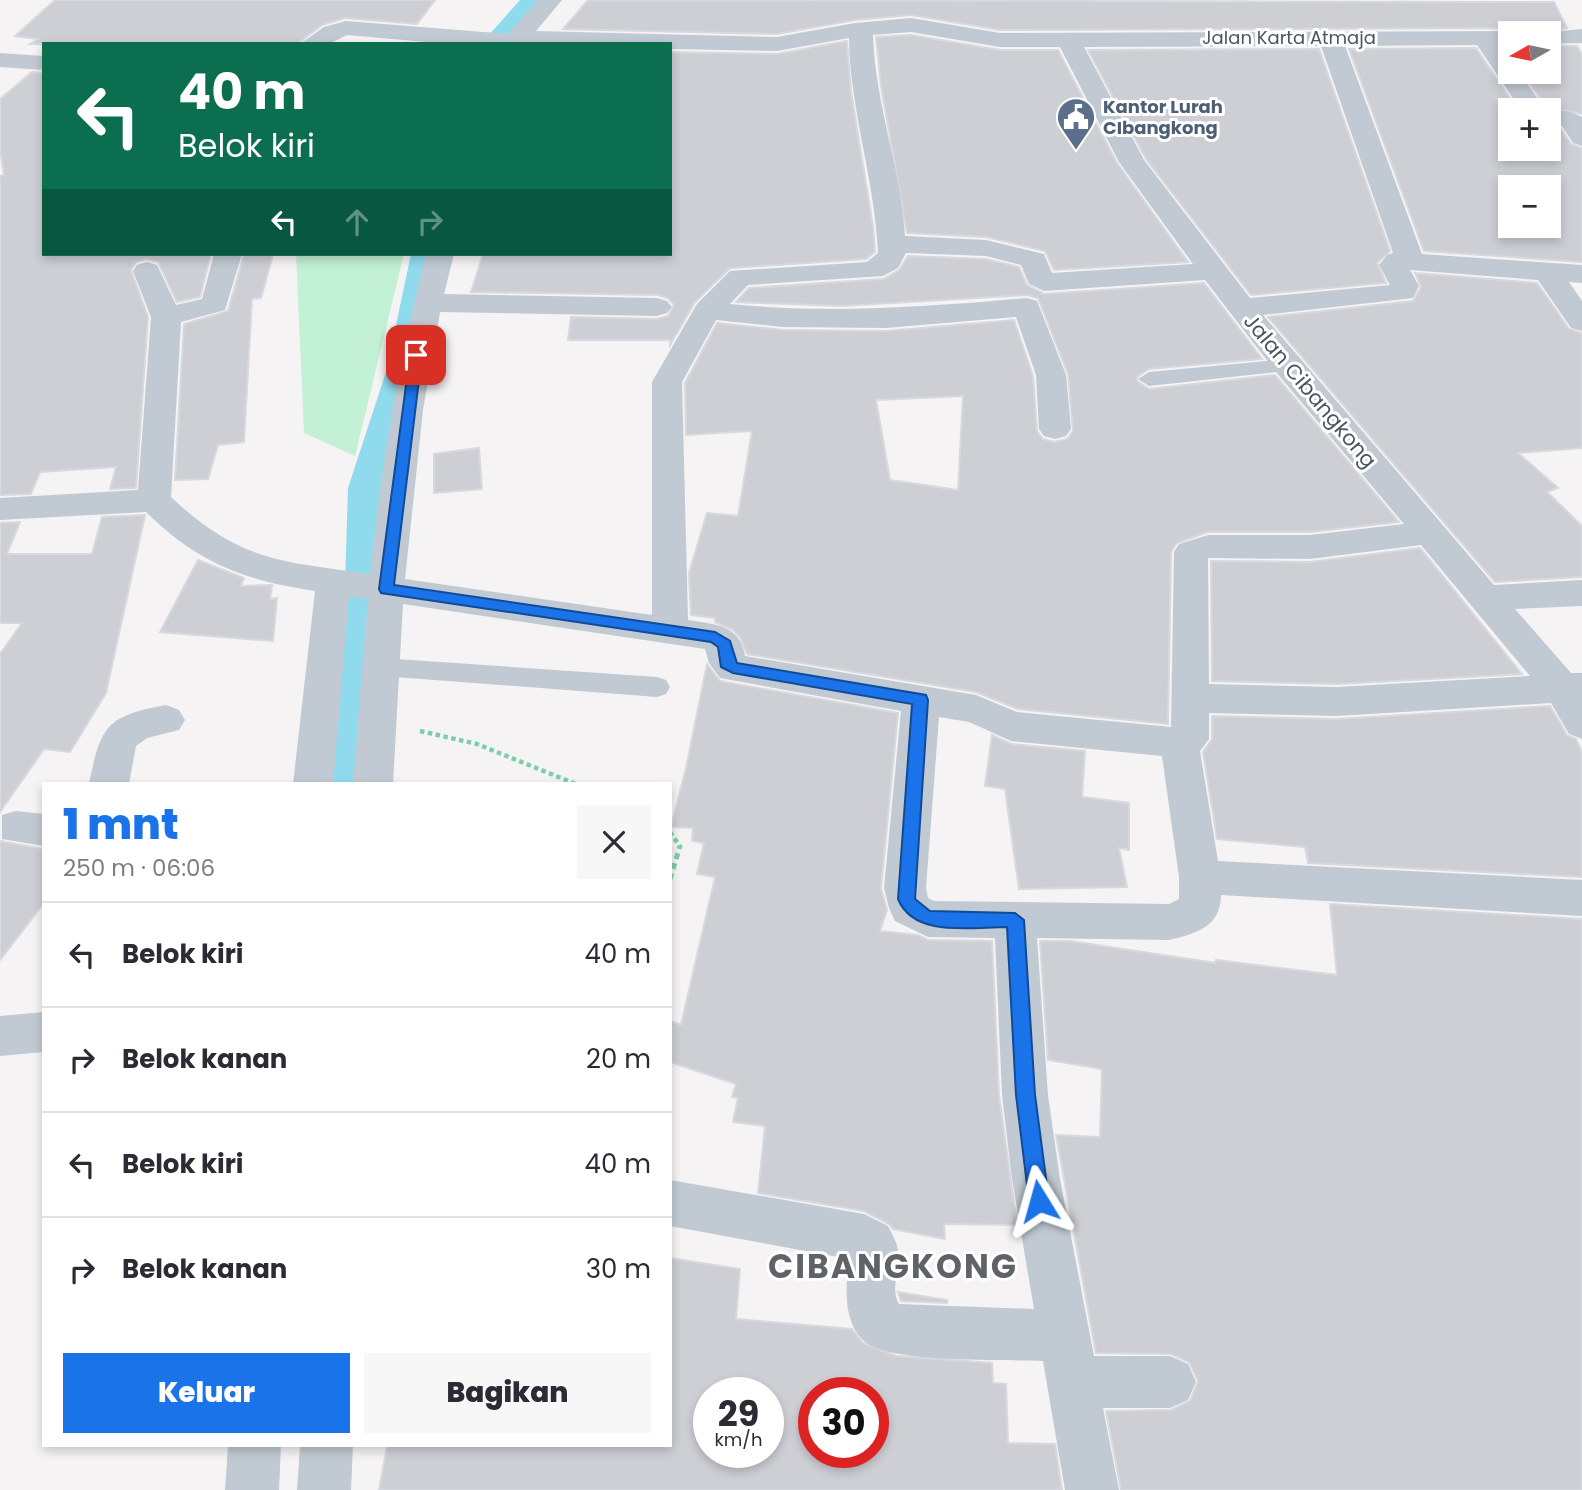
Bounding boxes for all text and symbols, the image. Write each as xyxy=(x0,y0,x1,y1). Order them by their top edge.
north arrow xyxy=(1498,21,1561,84)
map controls xyxy=(1498,21,1561,238)
street label: Jalan Karta Atmaja xyxy=(1202,25,1376,50)
text: 40 m xyxy=(178,58,305,126)
icon: left xyxy=(63,70,154,161)
place label: Kantor Lurah CIbangkong xyxy=(1103,94,1223,140)
public building icon: Kantor Lurah CIbangkong xyxy=(1055,96,1097,151)
button: + xyxy=(1498,98,1561,161)
text: Belok kiri xyxy=(178,123,315,168)
button: − xyxy=(1498,175,1561,238)
icon: left xyxy=(265,203,303,241)
icon: ahead xyxy=(338,203,376,241)
icon: right xyxy=(411,203,449,241)
street label: Jalan Cibangkong xyxy=(1237,307,1384,474)
pin xyxy=(386,325,446,385)
icon: arrive xyxy=(397,336,435,374)
text: 1 mnt xyxy=(63,795,179,854)
button: close xyxy=(577,805,651,879)
text: 250 m · 06:06 xyxy=(63,852,215,884)
icon: left xyxy=(63,936,101,974)
text: Belok kiri xyxy=(122,936,244,972)
text: 40 m xyxy=(585,936,651,972)
icon: right xyxy=(63,1041,101,1079)
text: Belok kanan xyxy=(122,1041,287,1077)
text: 20 m xyxy=(586,1041,651,1077)
icon: left xyxy=(63,1146,101,1184)
text: Belok kiri xyxy=(122,1146,244,1182)
text: 40 m xyxy=(585,1146,651,1182)
position arrow xyxy=(1002,1164,1076,1238)
district label: CIBANGKONG xyxy=(768,1243,1018,1290)
icon: right xyxy=(63,1251,101,1289)
text: Belok kanan xyxy=(122,1251,287,1287)
text: 30 m xyxy=(586,1251,651,1287)
button: Keluar xyxy=(63,1353,350,1433)
button: Bagikan xyxy=(364,1353,651,1433)
speed limit sign: 30 xyxy=(798,1377,889,1468)
text: 29 xyxy=(718,1389,759,1438)
text: km/h xyxy=(715,1427,762,1452)

